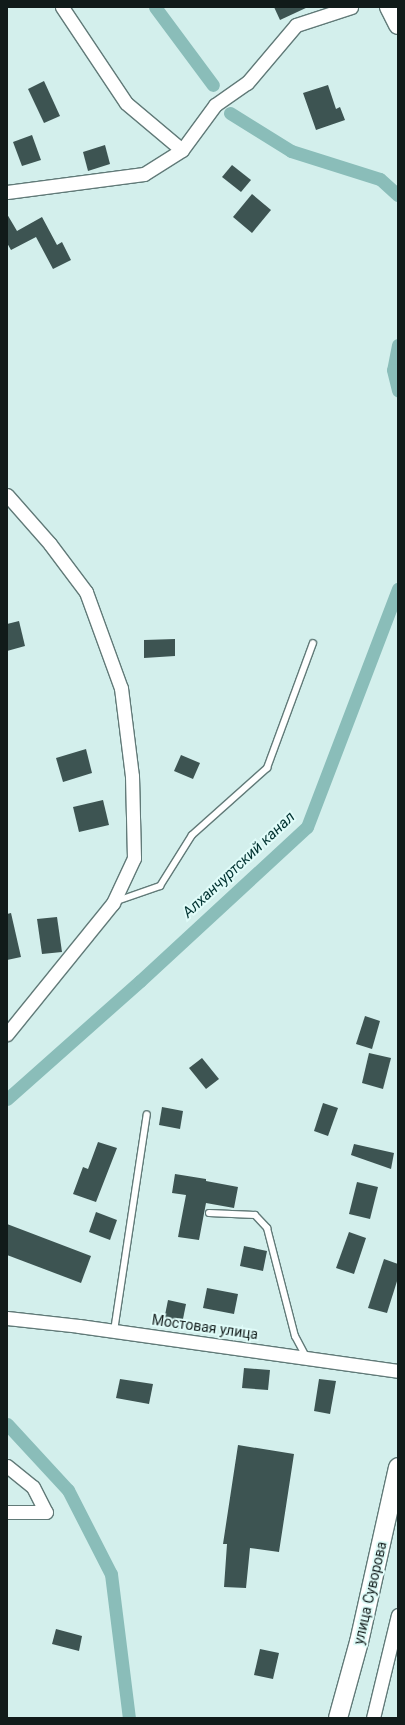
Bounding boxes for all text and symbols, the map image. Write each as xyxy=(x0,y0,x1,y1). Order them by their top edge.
water label: Алханчуртский канал xyxy=(179,808,299,922)
street label: Мостовая улица xyxy=(151,1311,259,1343)
street label: улица Суворова xyxy=(350,1540,390,1646)

